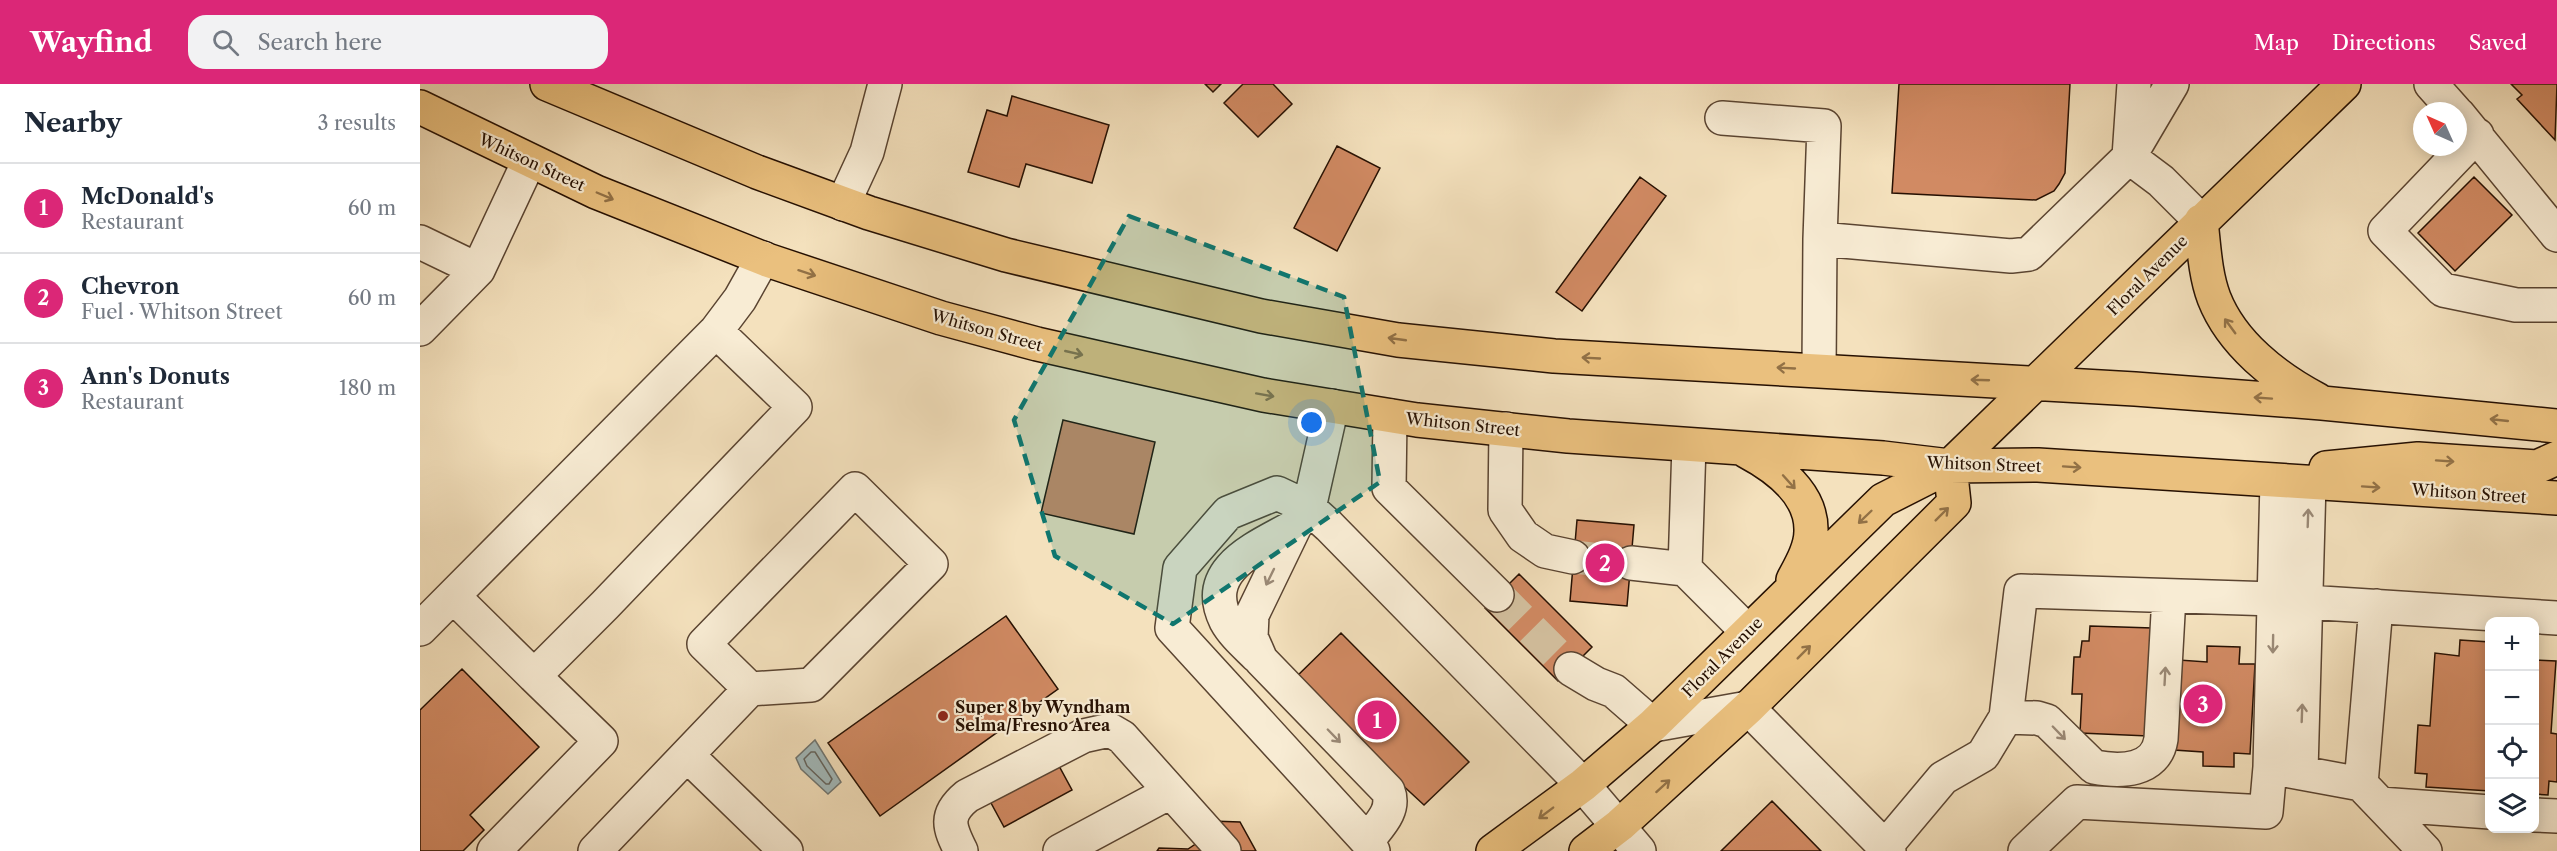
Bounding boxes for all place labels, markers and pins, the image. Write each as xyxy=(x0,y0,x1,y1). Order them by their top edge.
pin: 2 xyxy=(1586,540,1624,586)
pin: 3 xyxy=(2184,682,2222,726)
place label: Super 8 by Wyndham Selma/Fresno Area xyxy=(955,697,1131,735)
pin: 1 xyxy=(1358,698,1396,742)
marker: Super 8 by Wyndham Selma/Fresno Area xyxy=(936,709,950,723)

